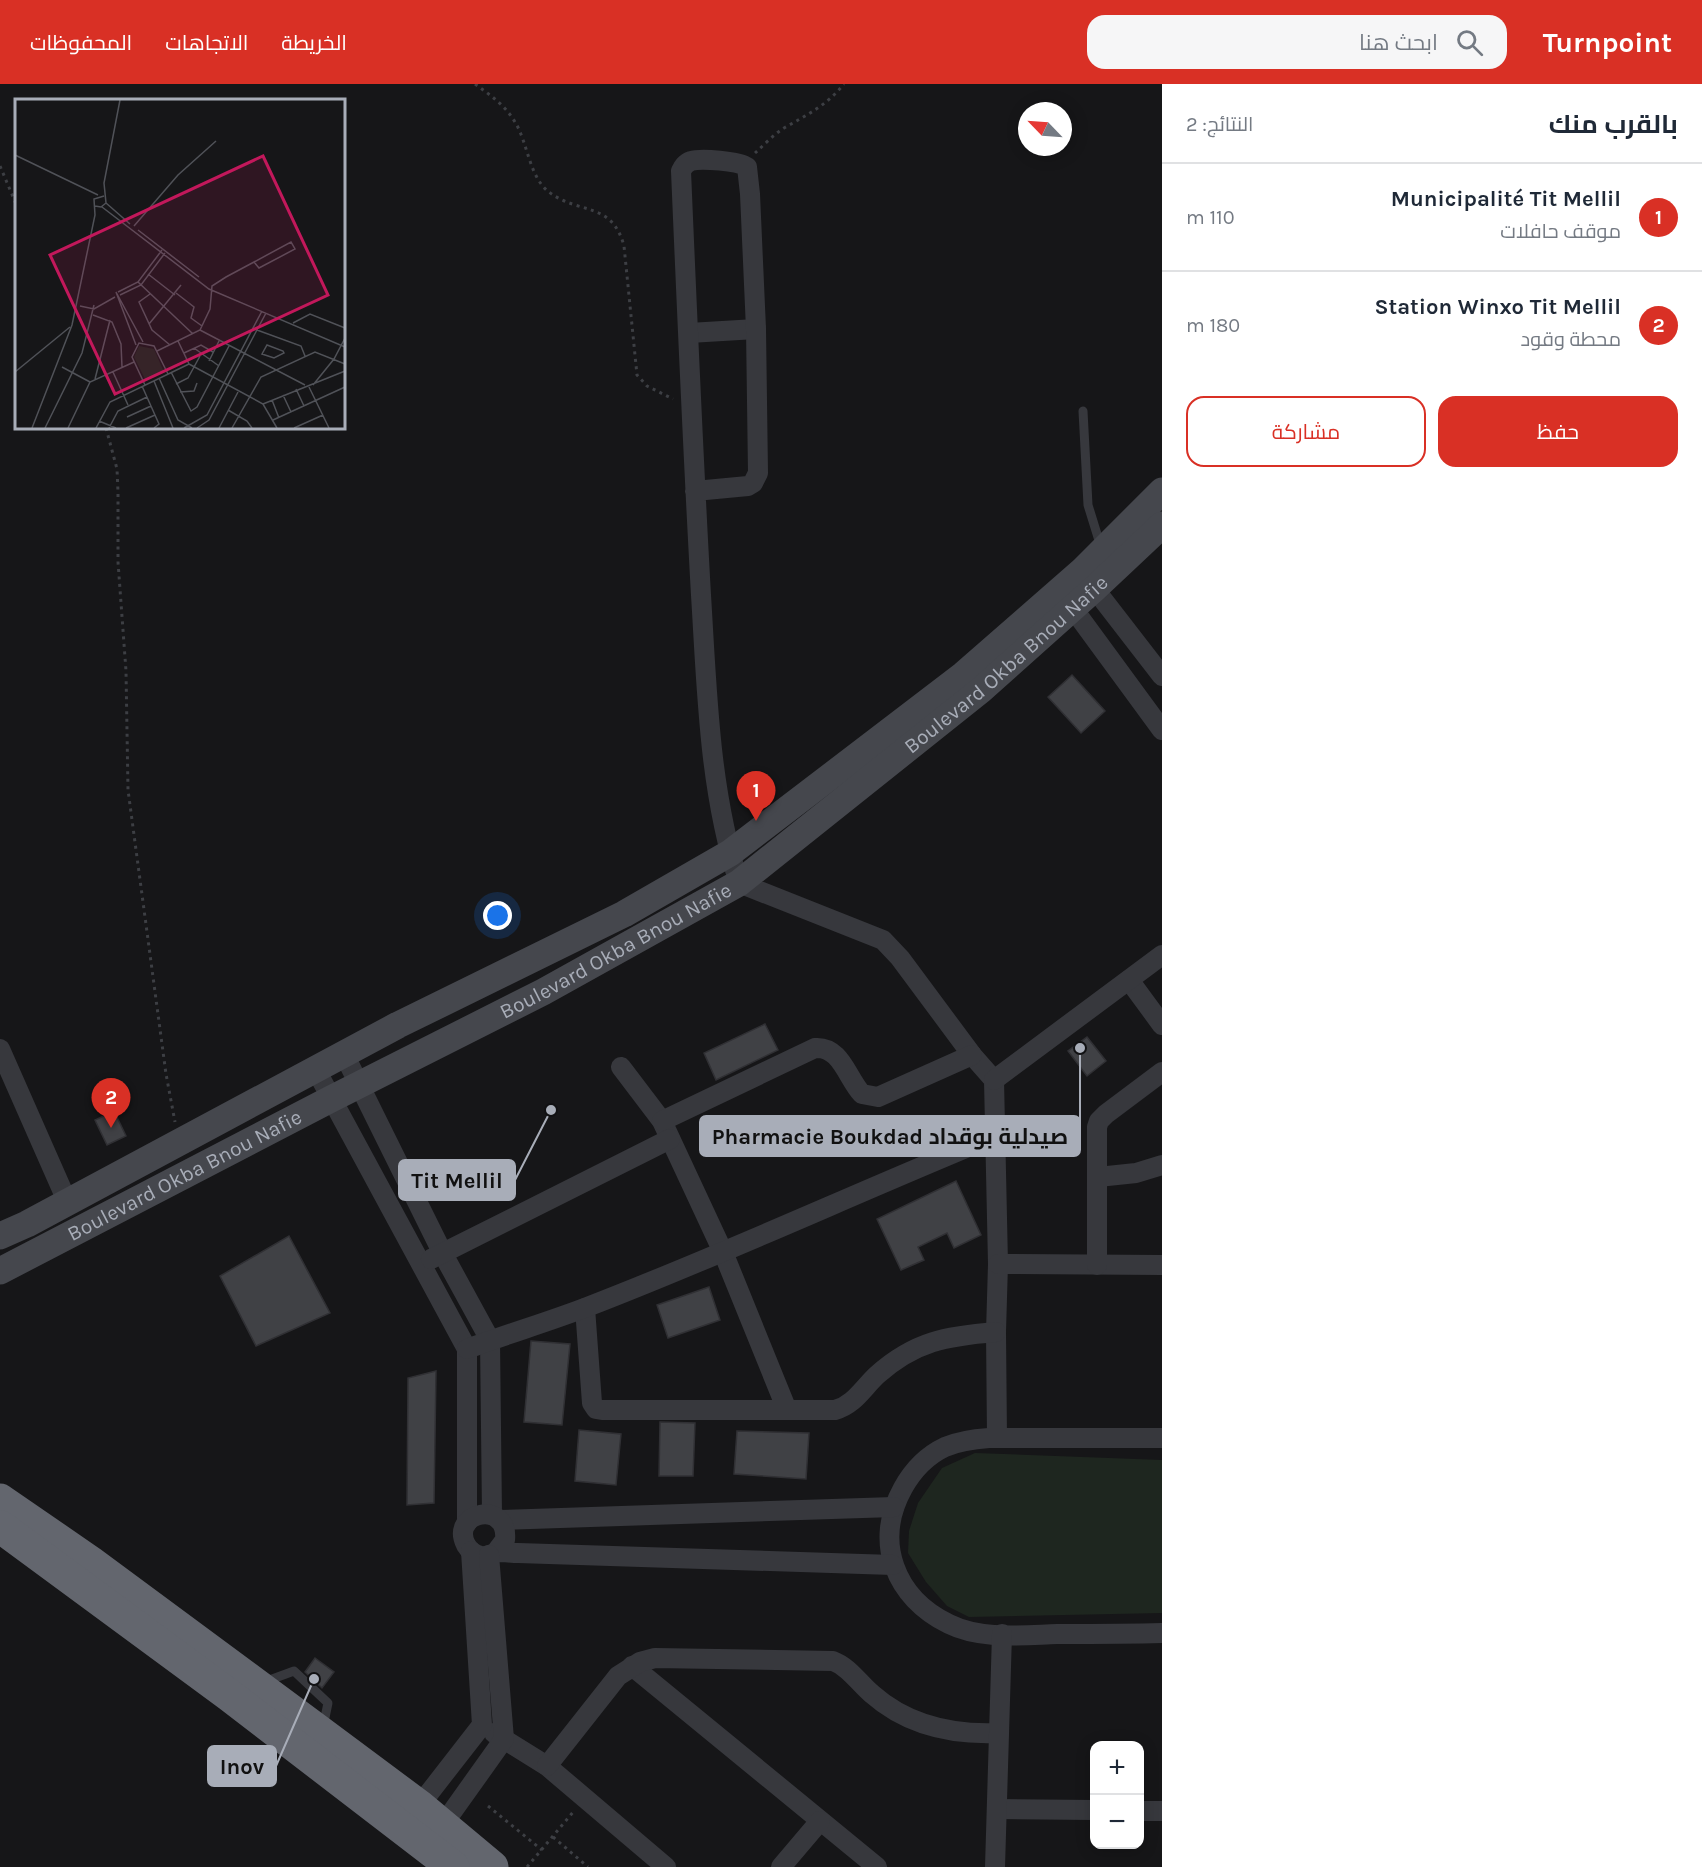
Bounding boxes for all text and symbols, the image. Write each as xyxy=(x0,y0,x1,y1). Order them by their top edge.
search box xyxy=(1087,15,1507,69)
icon: search xyxy=(1453,26,1486,59)
text: Turnpoint xyxy=(1543,26,1672,59)
text: ابحث هنا xyxy=(1359,30,1438,56)
text: المحفوظات xyxy=(30,31,132,55)
text: الاتجاهات xyxy=(165,31,248,55)
text: الخريطة xyxy=(281,31,347,55)
inset map xyxy=(15,99,345,429)
north arrow xyxy=(1018,102,1072,156)
text: بالقرب منك xyxy=(1549,109,1678,140)
text: النتائج: 2 xyxy=(1186,113,1253,136)
text: Municipalité Tit Mellil xyxy=(1391,186,1621,212)
text: 110 m xyxy=(1186,206,1235,229)
text: 1 xyxy=(1655,206,1662,229)
text: موقف حافلات xyxy=(1500,220,1621,243)
text: Station Winxo Tit Mellil xyxy=(1375,294,1621,320)
text: 180 m xyxy=(1186,314,1240,337)
text: 2 xyxy=(1652,314,1665,337)
text: محطة وقود xyxy=(1521,328,1621,351)
button: مشاركة xyxy=(1186,396,1426,467)
button: حفظ xyxy=(1438,396,1678,467)
street label: Boulevard Okba Bnou Nafie xyxy=(900,570,1113,758)
pin: 1 xyxy=(736,772,776,821)
street label: Boulevard Okba Bnou Nafie xyxy=(496,878,736,1024)
your location xyxy=(483,901,512,930)
pin: 2 xyxy=(92,1078,130,1128)
street label: Boulevard Okba Bnou Nafie xyxy=(63,1104,306,1246)
callout: Pharmacie Boukdad صيدلية بوقداد xyxy=(700,1116,1080,1156)
text: Pharmacie Boukdad صيدلية بوقداد xyxy=(712,1124,1068,1150)
callout: Tit Mellil xyxy=(399,1160,515,1200)
text: Tit Mellil xyxy=(411,1168,503,1194)
map controls xyxy=(1090,1741,1144,1849)
button: + xyxy=(1090,1741,1144,1795)
callout: Inov xyxy=(208,1746,276,1786)
text: Inov xyxy=(220,1754,265,1780)
button: − xyxy=(1090,1795,1144,1849)

